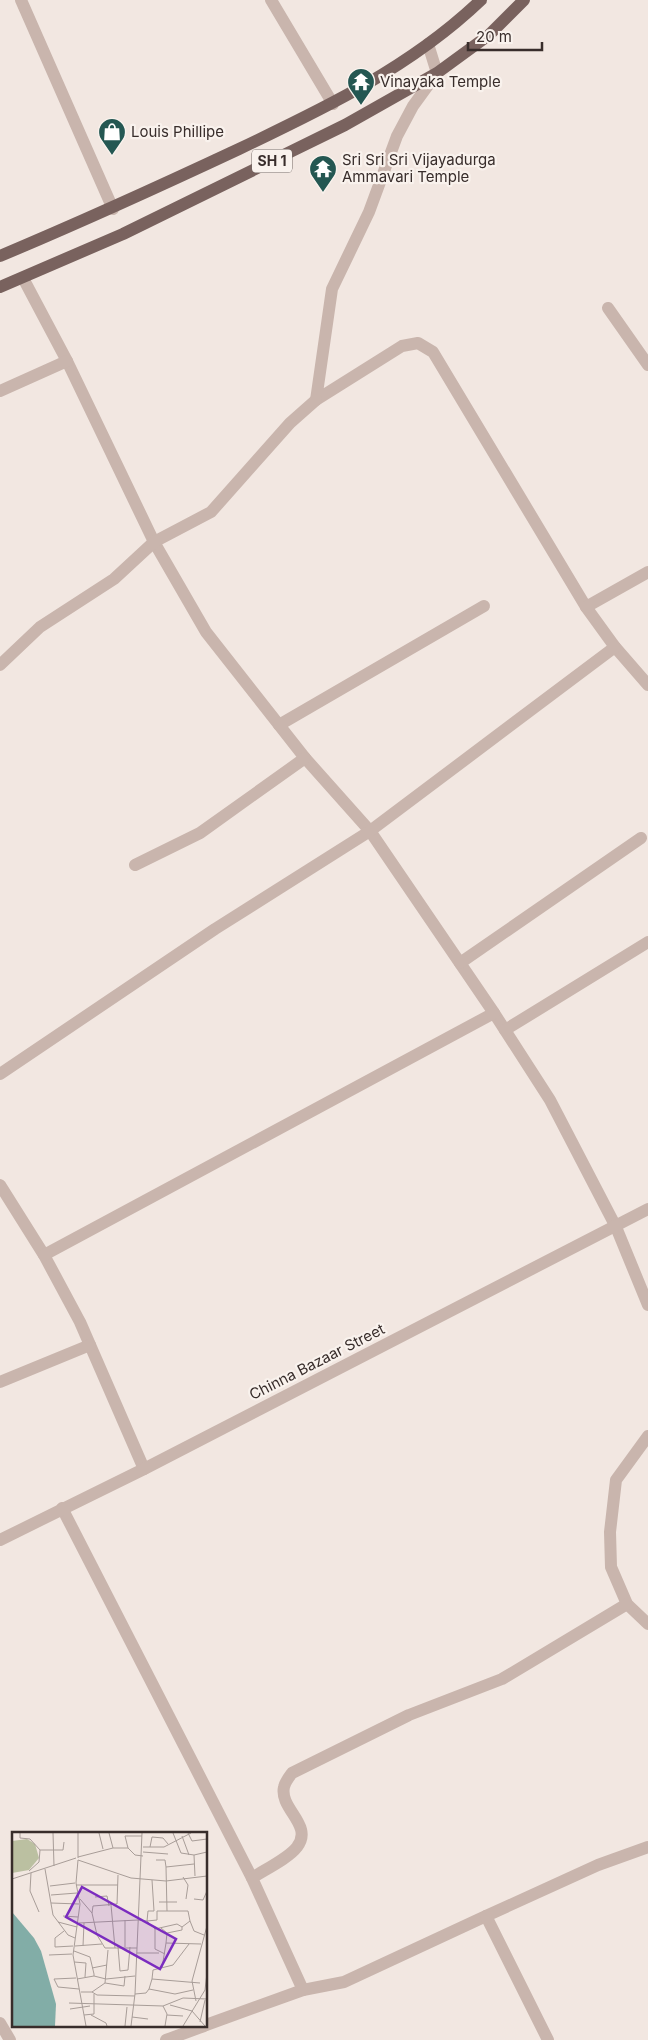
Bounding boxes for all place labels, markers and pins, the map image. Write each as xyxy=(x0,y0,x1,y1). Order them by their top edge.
temple icon: Vinayaka Temple xyxy=(346,67,376,106)
place label: Vinayaka Temple xyxy=(380,72,501,91)
shop icon: Louis Phillipe xyxy=(97,117,127,156)
place label: Louis Phillipe xyxy=(131,122,224,141)
place label: Sri Sri Sri Vijayadurga Ammavari Temple xyxy=(342,150,496,186)
temple icon: Sri Sri Sri Vijayadurga Ammavari Temple xyxy=(308,154,338,193)

